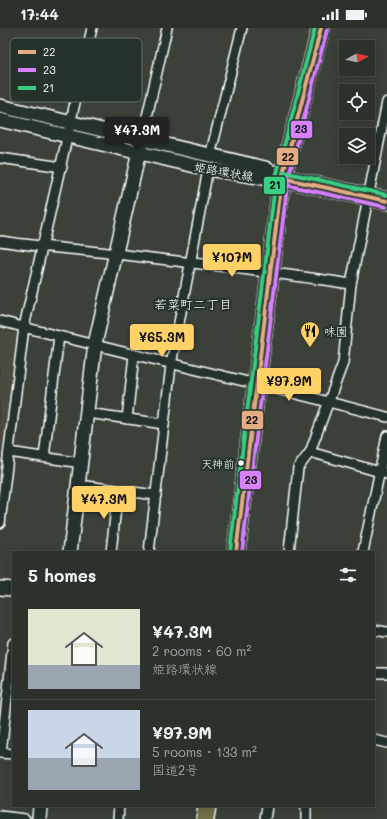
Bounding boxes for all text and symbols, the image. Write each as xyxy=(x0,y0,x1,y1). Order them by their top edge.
text: 17:44 xyxy=(20,4,59,24)
legend xyxy=(10,38,142,102)
north arrow xyxy=(339,40,375,76)
map controls xyxy=(339,40,375,164)
text: 22 xyxy=(43,44,55,59)
text: 23 xyxy=(43,62,56,77)
text: 21 xyxy=(43,80,54,95)
button: locate xyxy=(339,84,375,120)
pin: ¥47.3M xyxy=(104,117,170,151)
line badge: 23 xyxy=(290,120,313,139)
text: ¥47.3M xyxy=(114,121,160,138)
text: 23 xyxy=(295,121,308,136)
button: layers xyxy=(339,128,375,164)
line badge: 22 xyxy=(276,147,299,166)
text: 22 xyxy=(282,149,294,164)
street label: 姫路環状線 xyxy=(193,158,255,184)
line badge: 21 xyxy=(263,176,286,195)
text: 21 xyxy=(269,177,281,192)
pin: ¥107M xyxy=(204,244,260,278)
text: ¥107M xyxy=(212,248,252,265)
district label: 若菜町二丁目 xyxy=(154,295,232,312)
restaurant icon: 味園 xyxy=(299,320,321,348)
place label: 味園 xyxy=(324,323,348,339)
pin: ¥65.3M xyxy=(129,324,195,358)
text: ¥65.3M xyxy=(139,328,185,345)
pin: ¥97.9M xyxy=(256,368,322,402)
text: ¥97.9M xyxy=(266,372,312,389)
line badge: 22 xyxy=(241,410,264,430)
text: 22 xyxy=(246,412,258,427)
place label: 天神前 xyxy=(201,456,234,471)
marker: 天神前 xyxy=(236,458,246,468)
line badge: 23 xyxy=(239,470,262,490)
text: 23 xyxy=(245,472,258,487)
pin: ¥47.3M xyxy=(71,486,137,520)
text: ¥47.3M xyxy=(81,490,127,507)
text: 5 homes xyxy=(28,564,96,586)
icon: filters xyxy=(337,564,359,586)
text: ¥47.3M xyxy=(152,620,213,642)
icon: home xyxy=(60,625,108,673)
text: 2 rooms · 60 m² xyxy=(152,642,251,659)
text: 姫路環状線 xyxy=(152,660,217,677)
text: ¥97.9M xyxy=(152,721,212,743)
icon: home xyxy=(60,726,108,774)
text: 5 rooms · 133 m² xyxy=(152,743,257,760)
text: 国道2号 xyxy=(152,761,198,778)

